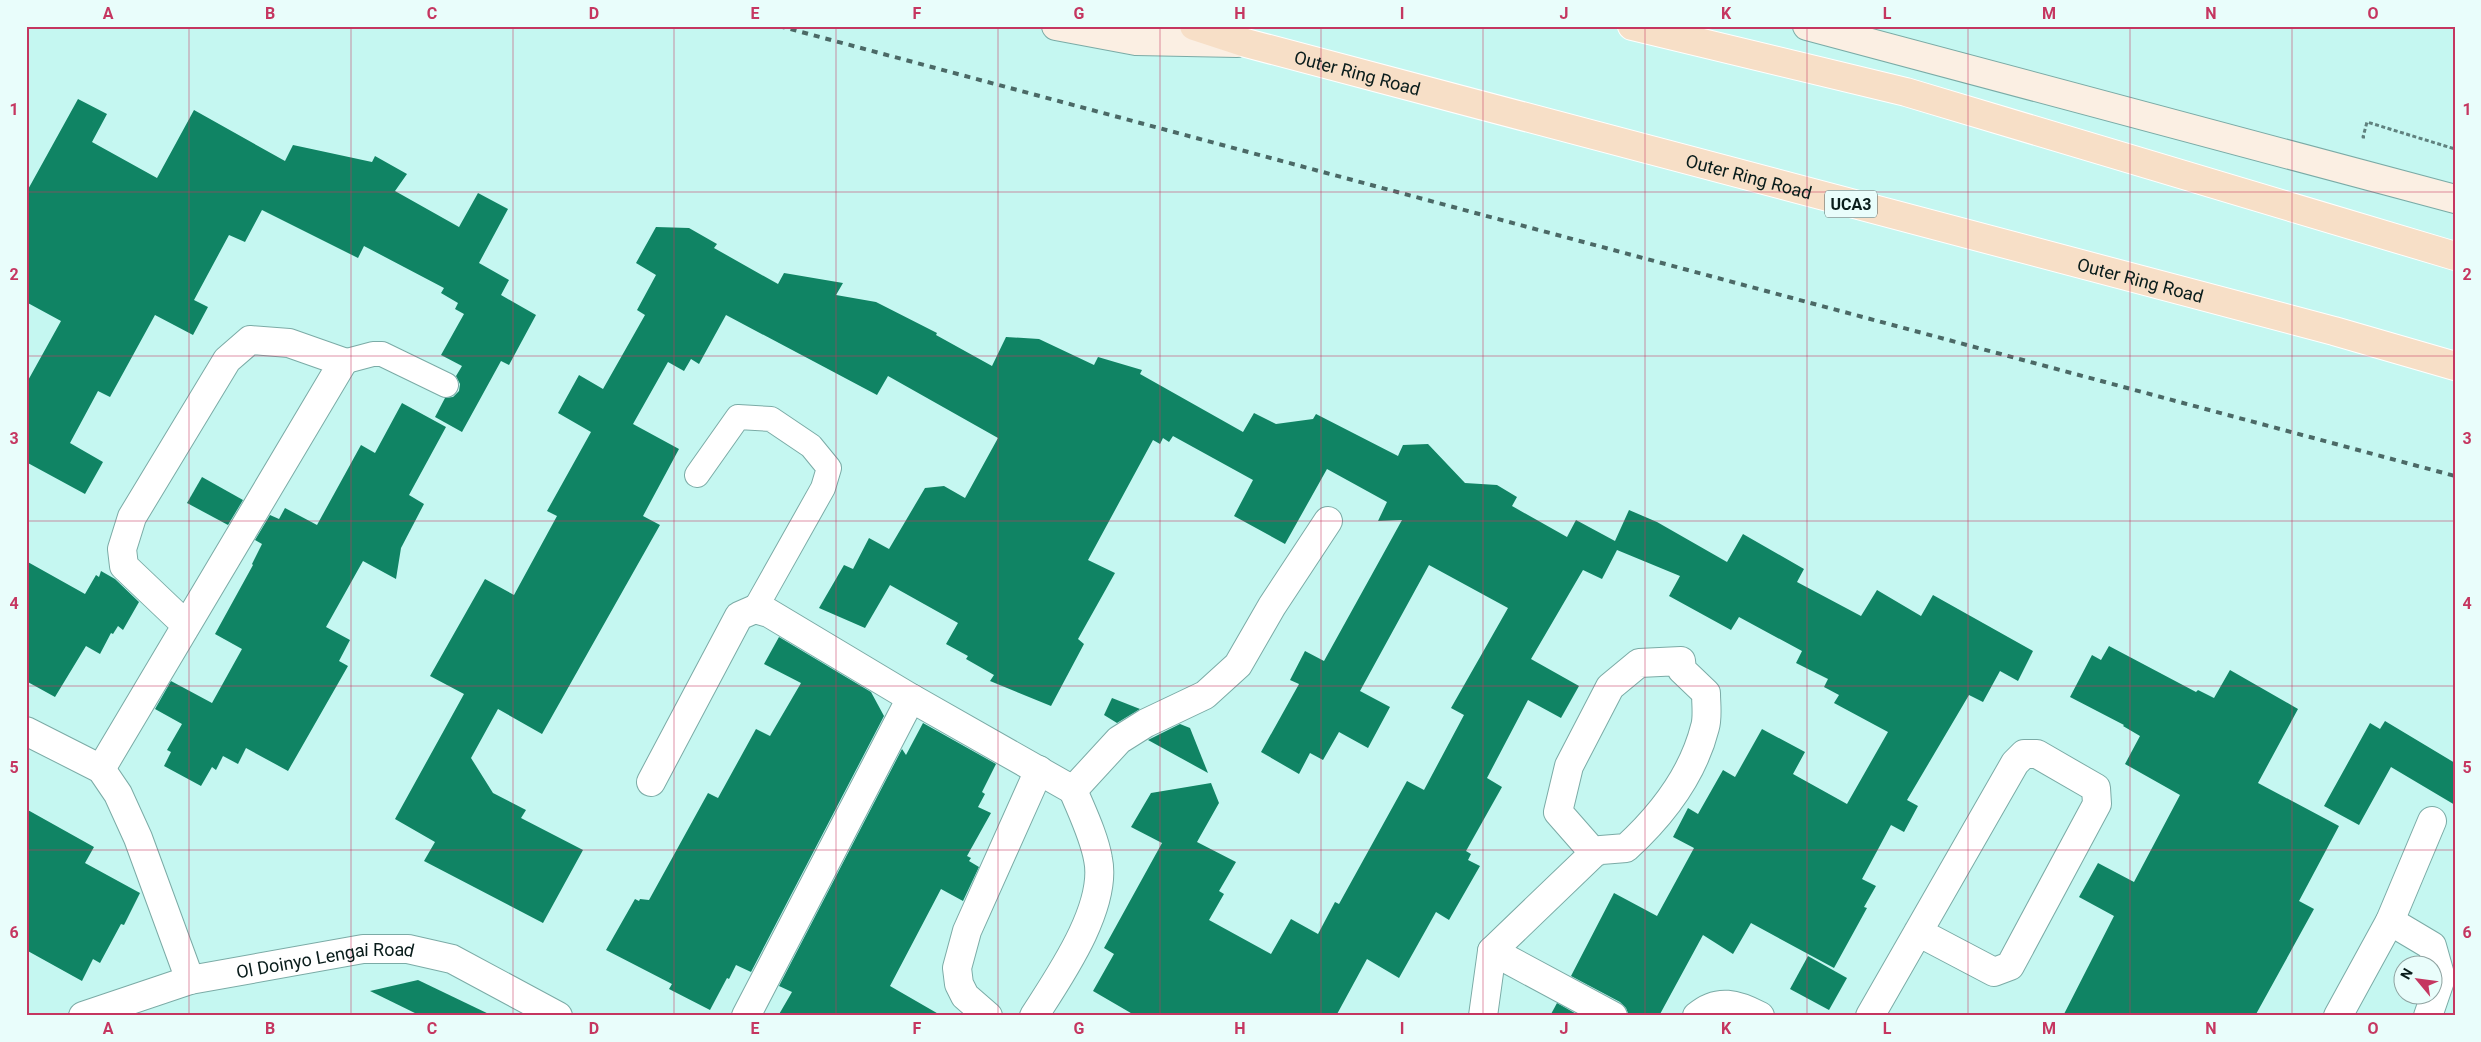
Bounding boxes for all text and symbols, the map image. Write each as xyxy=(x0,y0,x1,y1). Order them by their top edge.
text: A xyxy=(103,4,114,23)
text: B xyxy=(265,4,275,23)
text: C xyxy=(427,4,437,23)
text: D xyxy=(589,4,599,23)
text: E xyxy=(751,4,760,23)
text: F xyxy=(913,4,922,23)
text: G xyxy=(1074,4,1085,23)
text: H xyxy=(1234,4,1246,23)
text: I xyxy=(1400,4,1404,23)
text: J xyxy=(1560,4,1568,23)
text: K xyxy=(1721,4,1732,23)
text: L xyxy=(1883,4,1892,23)
text: M xyxy=(2042,4,2056,23)
text: N xyxy=(2205,4,2217,23)
text: O xyxy=(2367,4,2379,23)
street label: Outer Ring Road xyxy=(1292,46,1423,99)
text: 1 xyxy=(9,100,19,119)
text: 1 xyxy=(2462,100,2472,119)
street label: Outer Ring Road xyxy=(1684,149,1814,203)
road number: UCA3 xyxy=(1825,190,1877,218)
street label: Outer Ring Road xyxy=(2075,253,2206,307)
text: 2 xyxy=(9,265,19,284)
text: 2 xyxy=(2462,265,2472,284)
text: 3 xyxy=(9,429,19,448)
text: 3 xyxy=(2462,429,2472,448)
text: 4 xyxy=(9,594,19,613)
text: 4 xyxy=(2462,594,2472,613)
text: 5 xyxy=(9,758,19,777)
text: 5 xyxy=(2462,758,2472,777)
text: 6 xyxy=(9,923,19,942)
text: 6 xyxy=(2462,923,2472,942)
street label: Ol Doinyo Lengai Road xyxy=(234,938,417,982)
north arrow xyxy=(2394,954,2444,1004)
text: N xyxy=(2397,965,2416,982)
text: A xyxy=(103,1019,114,1038)
text: B xyxy=(265,1019,275,1038)
text: C xyxy=(427,1019,437,1038)
text: D xyxy=(589,1019,599,1038)
text: E xyxy=(751,1019,760,1038)
text: F xyxy=(913,1019,922,1038)
text: G xyxy=(1074,1019,1085,1038)
text: H xyxy=(1234,1019,1246,1038)
text: I xyxy=(1400,1019,1404,1038)
text: J xyxy=(1560,1019,1568,1038)
text: K xyxy=(1721,1019,1732,1038)
text: L xyxy=(1883,1019,1892,1038)
text: M xyxy=(2042,1019,2056,1038)
text: N xyxy=(2205,1019,2217,1038)
text: O xyxy=(2367,1019,2379,1038)

